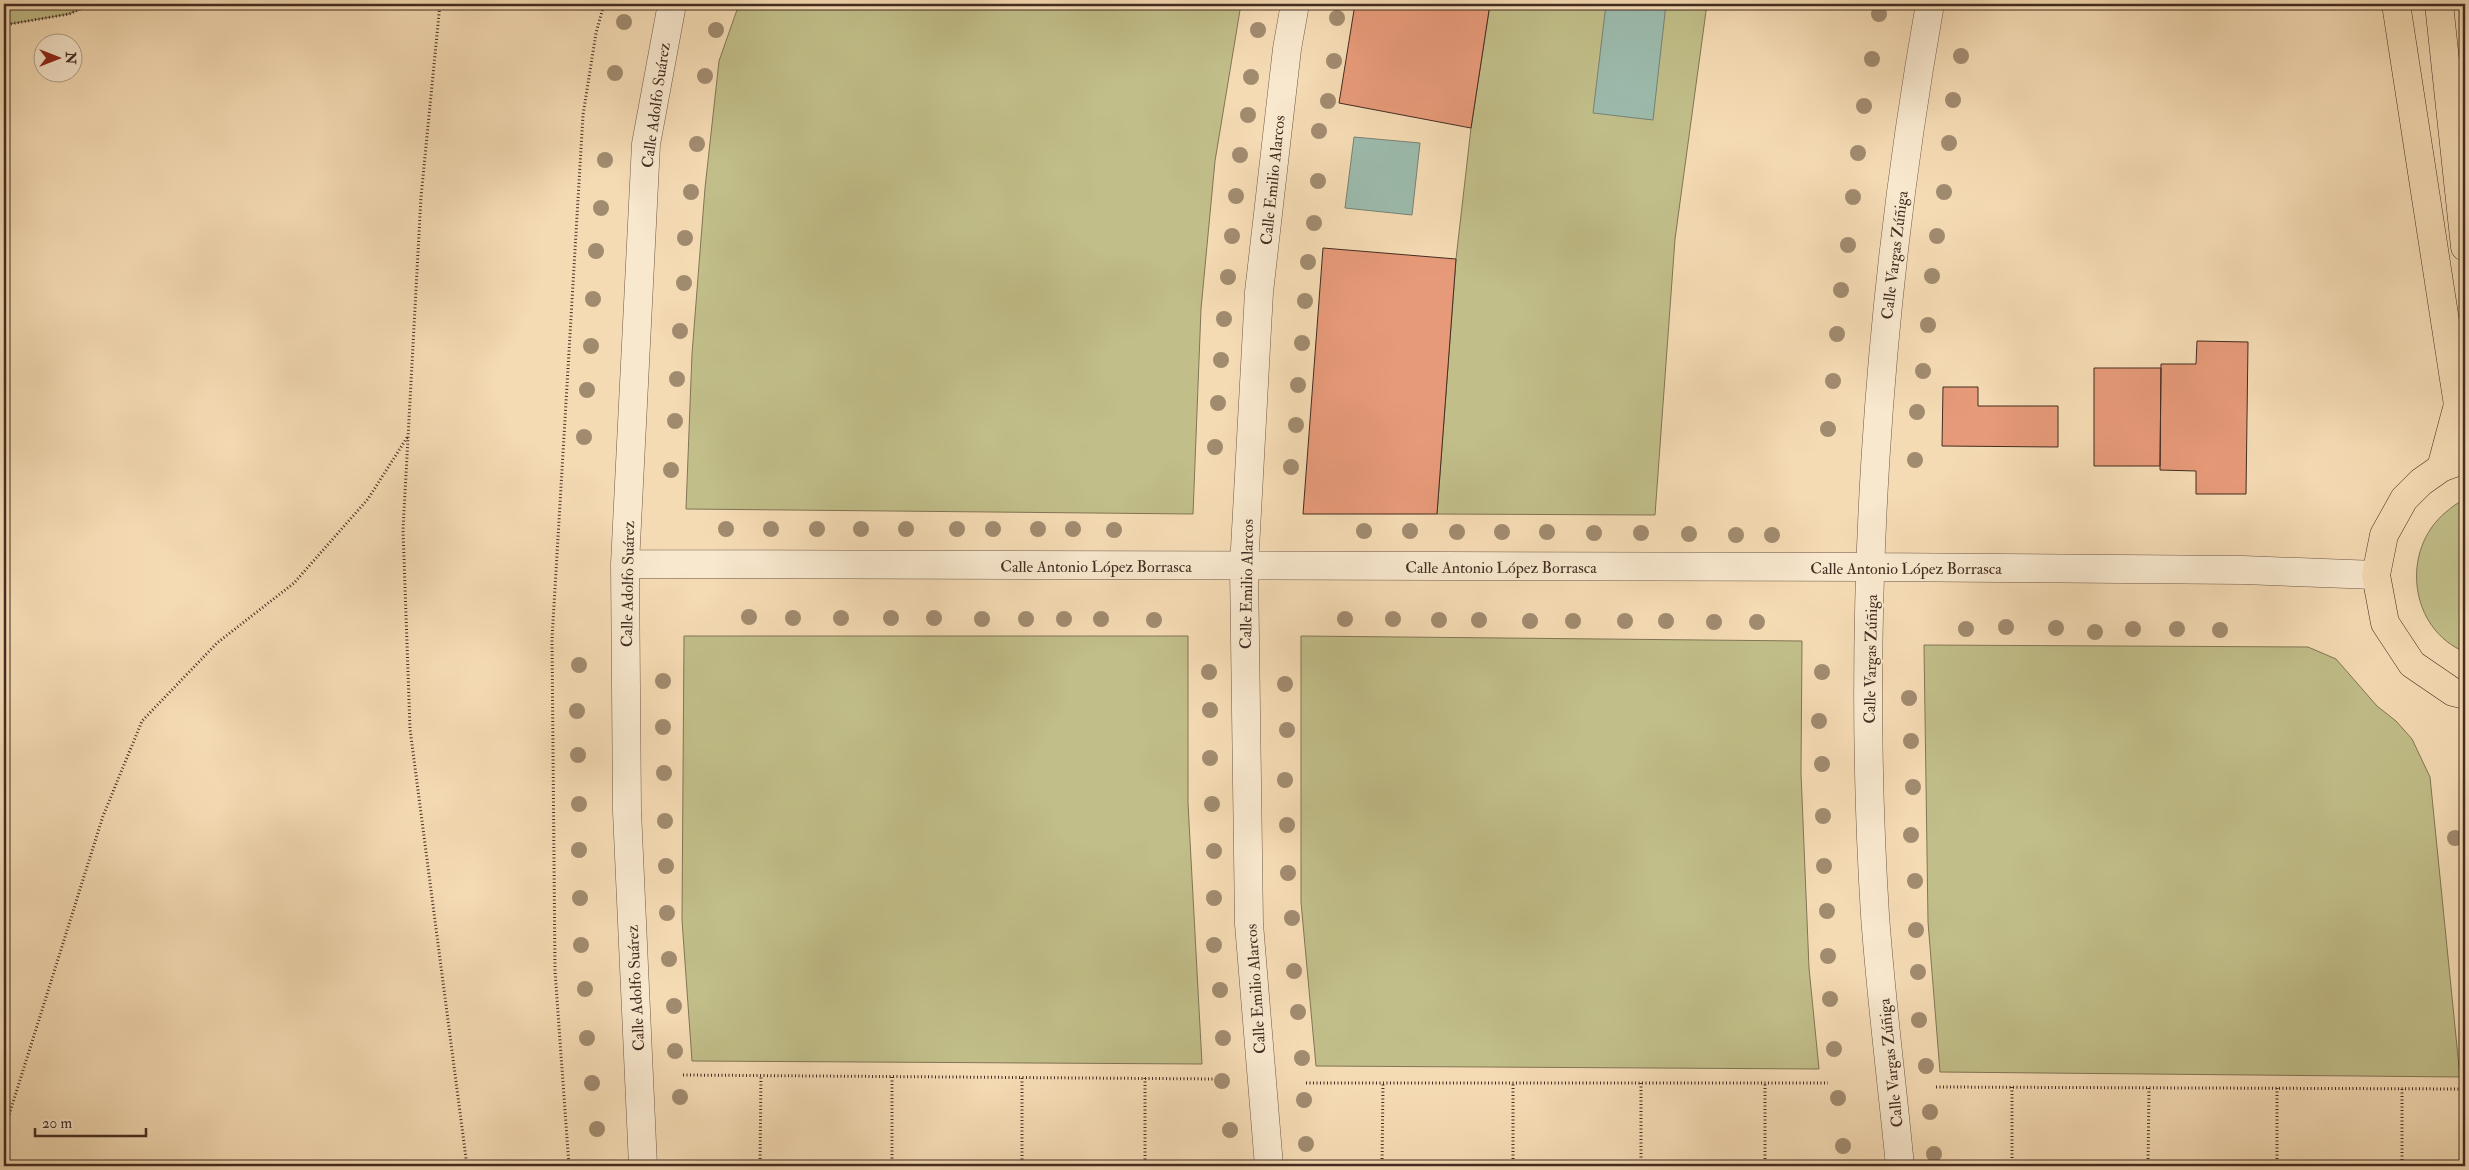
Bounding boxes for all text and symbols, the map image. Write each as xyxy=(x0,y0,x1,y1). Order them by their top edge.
north arrow xyxy=(32,32,82,82)
street label: Calle Adolfo Suárez xyxy=(637,41,675,169)
text: N xyxy=(62,51,79,65)
street label: Calle Emilio Alarcos xyxy=(1256,114,1290,246)
street label: Calle Vargas Zúñiga xyxy=(1877,189,1913,321)
street label: Calle Emilio Alarcos xyxy=(1236,519,1258,649)
street label: Calle Adolfo Suárez xyxy=(617,520,639,647)
street label: Calle Antonio López Borrasca xyxy=(1000,557,1192,578)
street label: Calle Antonio López Borrasca xyxy=(1405,558,1597,579)
street label: Calle Antonio López Borrasca xyxy=(1810,559,2002,580)
street label: Calle Vargas Zúñiga xyxy=(1860,594,1882,724)
street label: Calle Emilio Alarcos xyxy=(1241,923,1271,1055)
street label: Calle Adolfo Suárez xyxy=(623,924,649,1052)
street label: Calle Vargas Zúñiga xyxy=(1874,997,1908,1128)
scale bar xyxy=(35,1105,146,1137)
text: 20 m xyxy=(42,1114,72,1133)

